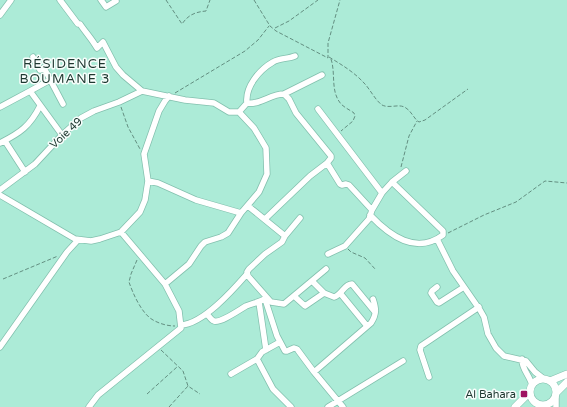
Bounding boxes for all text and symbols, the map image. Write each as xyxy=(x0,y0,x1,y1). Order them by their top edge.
district label: RÉSIDENCE BOUMANE 3 xyxy=(20,56,110,87)
street label: Voie 49 xyxy=(47,115,85,151)
place label: Al Bahara xyxy=(465,388,516,401)
marker: Al Bahara xyxy=(519,389,529,399)

